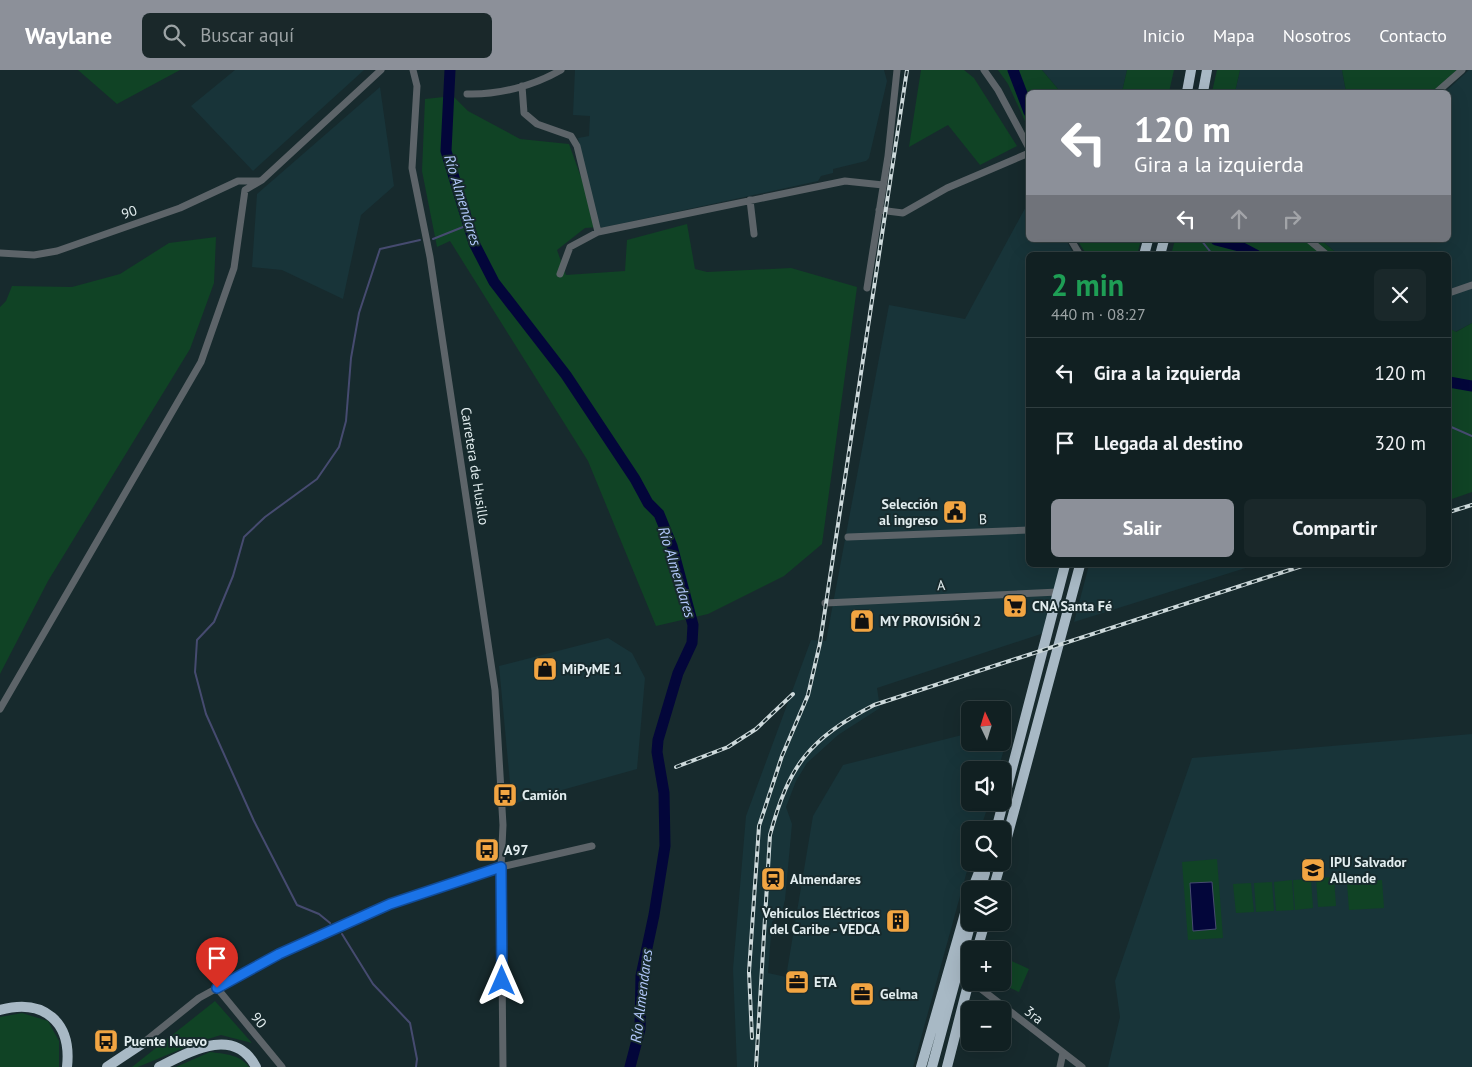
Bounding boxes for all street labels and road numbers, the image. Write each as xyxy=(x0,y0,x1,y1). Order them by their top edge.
street label: 90 xyxy=(119,201,139,223)
street label: Carretera de Husillo xyxy=(457,406,493,526)
street label: B xyxy=(979,510,987,528)
street label: A xyxy=(936,576,946,594)
street label: 3ra xyxy=(1021,1002,1047,1028)
street label: 90 xyxy=(247,1008,271,1032)

